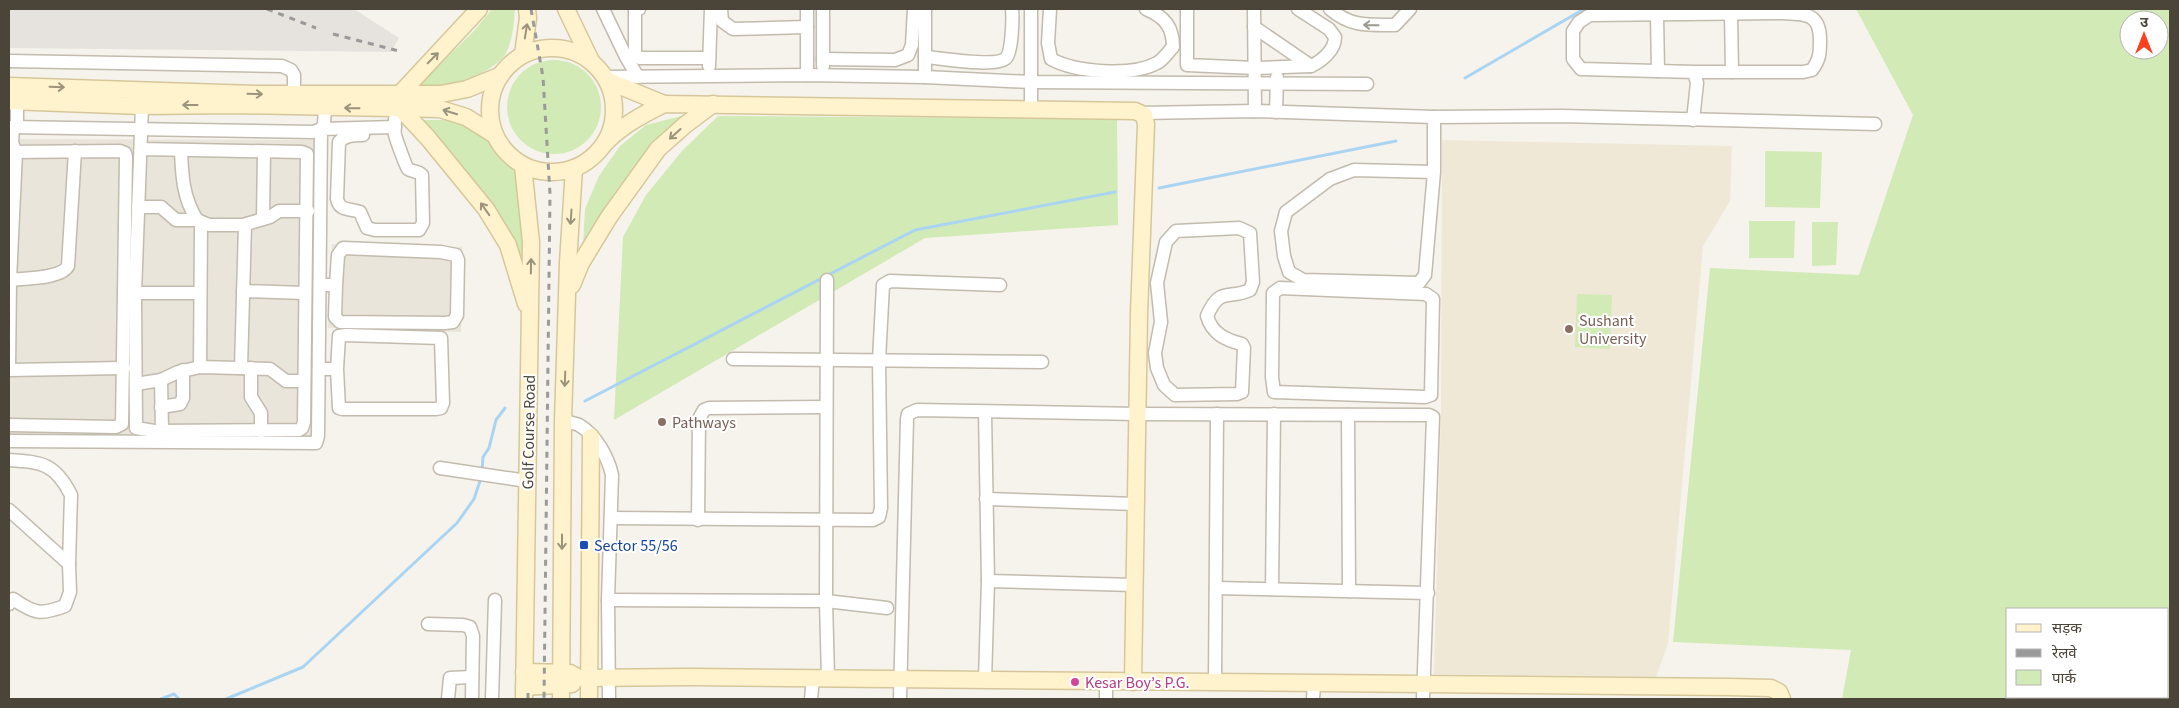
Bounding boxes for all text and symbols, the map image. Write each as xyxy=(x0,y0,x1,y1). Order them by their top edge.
north arrow xyxy=(2119,10,2169,60)
text: उ xyxy=(2140,13,2149,33)
one-way arrow xyxy=(1363,20,1380,30)
one-way arrow xyxy=(521,24,531,40)
one-way arrow xyxy=(427,52,439,64)
one-way arrow xyxy=(49,83,65,92)
one-way arrow xyxy=(247,89,263,98)
one-way arrow xyxy=(182,100,198,110)
one-way arrow xyxy=(345,103,361,113)
one-way arrow xyxy=(443,106,459,116)
one-way arrow xyxy=(668,128,681,140)
one-way arrow xyxy=(480,202,490,216)
one-way arrow xyxy=(567,209,576,225)
one-way arrow xyxy=(526,258,536,274)
place label: Sushant University xyxy=(1579,310,1647,350)
marker: Sushant University xyxy=(1563,323,1575,335)
one-way arrow xyxy=(560,371,569,387)
street label: Golf Course Road xyxy=(517,374,541,490)
place label: Pathways xyxy=(672,412,736,434)
marker: Pathways xyxy=(656,416,668,428)
one-way arrow xyxy=(557,533,567,549)
place label: Sector 55/56 xyxy=(594,535,678,557)
marker: Sector 55/56 xyxy=(578,539,590,551)
legend xyxy=(2006,608,2169,698)
text: सड़क xyxy=(2052,618,2082,639)
text: रेलवे xyxy=(2051,643,2077,664)
text: पार्क xyxy=(2052,668,2076,689)
place label: Kesar Boy’s P.G. xyxy=(1085,672,1190,694)
marker: Kesar Boy’s P.G. xyxy=(1069,676,1081,688)

